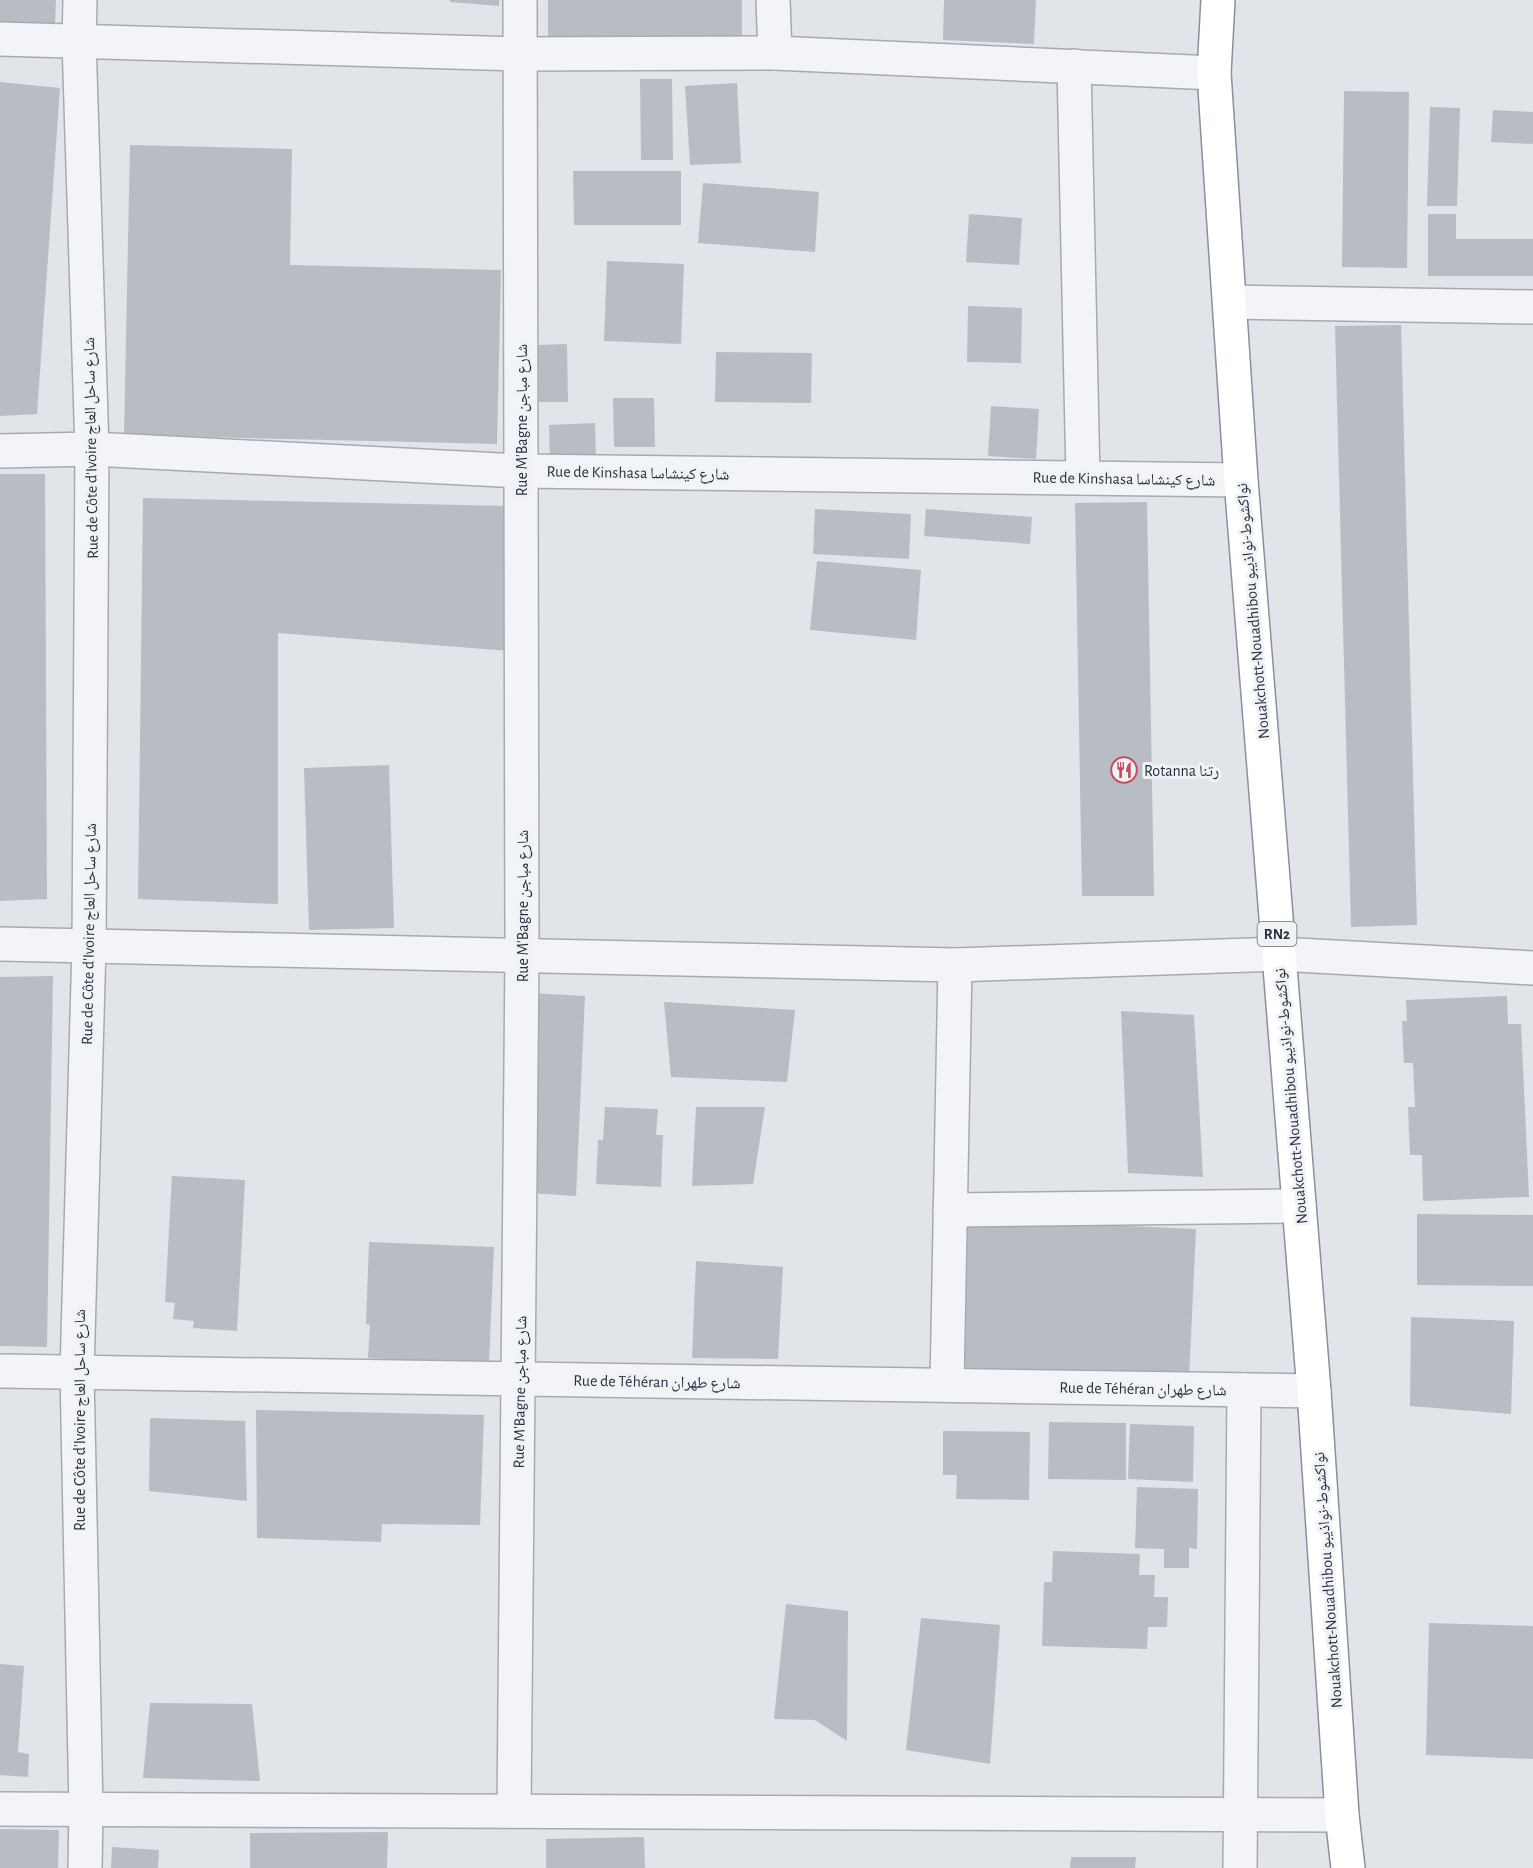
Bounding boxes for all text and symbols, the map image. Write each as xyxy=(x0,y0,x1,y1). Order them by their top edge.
street label: Rue de Côte d'Ivoire شارع ساحل العاج xyxy=(81,337,103,559)
street label: Rue M'Bagne شارع مباجن xyxy=(514,344,532,496)
street label: Rue de Kinshasa شارع كينشاسا xyxy=(546,463,730,485)
street label: Rue de Kinshasa شارع كينشاسا xyxy=(1032,469,1216,491)
street label: Nouakchott-Nouadhibou نواكشوط-نواذيبو xyxy=(1234,482,1273,740)
restaurant icon: Rotanna رتنا xyxy=(1109,755,1139,785)
place label: Rotanna رتنا xyxy=(1144,763,1219,780)
street label: Rue de Côte d'Ivoire شارع ساحل العاج xyxy=(79,823,101,1045)
street label: Rue M'Bagne شارع مباجن xyxy=(515,830,533,982)
road number: RN2 xyxy=(1258,922,1296,946)
street label: Nouakchott-Nouadhibou نواكشوط-نواذيبو xyxy=(1272,967,1311,1225)
street label: Rue de Côte d'Ivoire شارع ساحل العاج xyxy=(72,1309,90,1531)
street label: Rue M'Bagne شارع مباجن xyxy=(511,1316,531,1469)
street label: Rue de Téhéran شارع طهران xyxy=(573,1373,741,1393)
street label: Rue de Téhéran شارع طهران xyxy=(1059,1380,1227,1400)
street label: Nouakchott-Nouadhibou نواكشوط-نواذيبو xyxy=(1311,1451,1346,1709)

